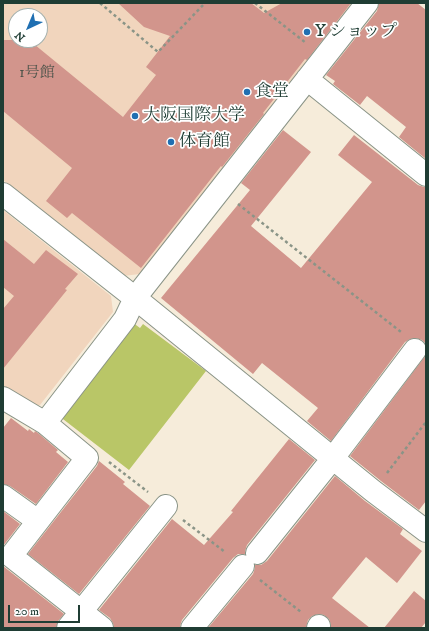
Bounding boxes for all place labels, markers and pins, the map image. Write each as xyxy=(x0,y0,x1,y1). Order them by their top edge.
place label: Y ショップ xyxy=(315,22,397,42)
marker: Y ショップ xyxy=(302,27,312,37)
place label: 食堂 xyxy=(255,82,289,102)
marker: 食堂 xyxy=(242,87,252,97)
place label: 大阪国際大学 xyxy=(143,106,245,126)
marker: 大阪国際大学 xyxy=(130,111,140,121)
place label: 体育館 xyxy=(179,132,230,152)
marker: 体育館 xyxy=(166,137,176,147)

